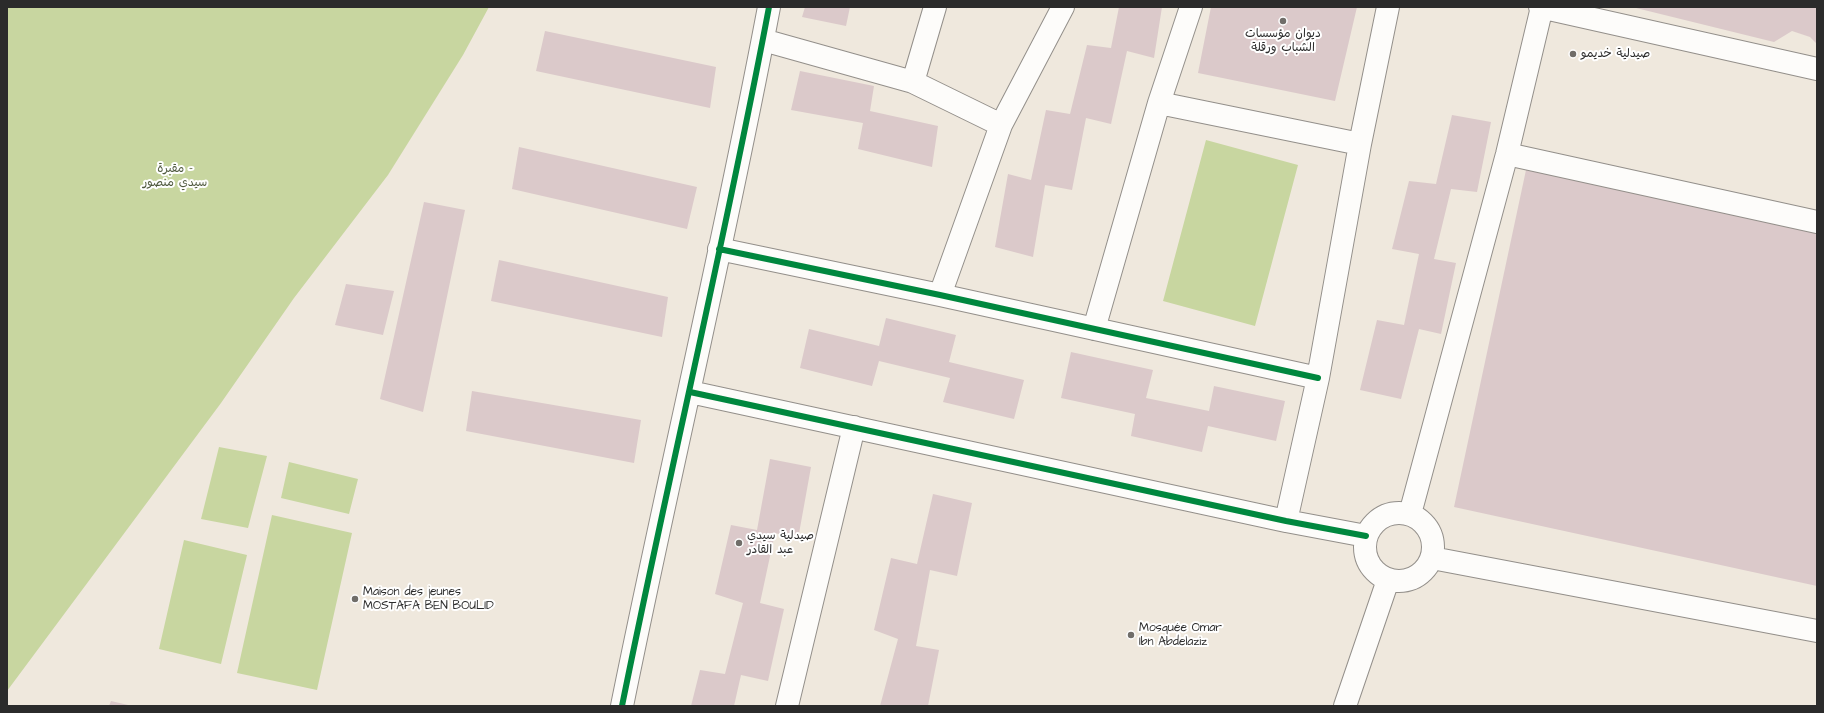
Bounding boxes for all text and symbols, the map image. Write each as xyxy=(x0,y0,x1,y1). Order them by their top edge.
marker: ديوان مؤسسات الشباب ورقلة xyxy=(1278,16,1288,26)
place label: ديوان مؤسسات الشباب ورقلة xyxy=(1245,27,1321,55)
place label: صيدلية خديمو xyxy=(1581,47,1650,61)
marker: صيدلية خديمو xyxy=(1568,49,1578,59)
park label: مقبرة - سيدي منصور xyxy=(143,162,207,190)
place label: صيدلية سيدي عبد القادر xyxy=(747,529,814,557)
marker: صيدلية سيدي عبد القادر xyxy=(734,538,744,548)
place label: Maison des jeunes MOSTAFA BEN BOULID xyxy=(363,585,494,613)
marker: Maison des jeunes MOSTAFA BEN BOULID xyxy=(350,594,360,604)
place label: Mosquée Omar Ibn Abdelaziz xyxy=(1139,621,1222,649)
marker: Mosquée Omar Ibn Abdelaziz xyxy=(1126,630,1136,640)

